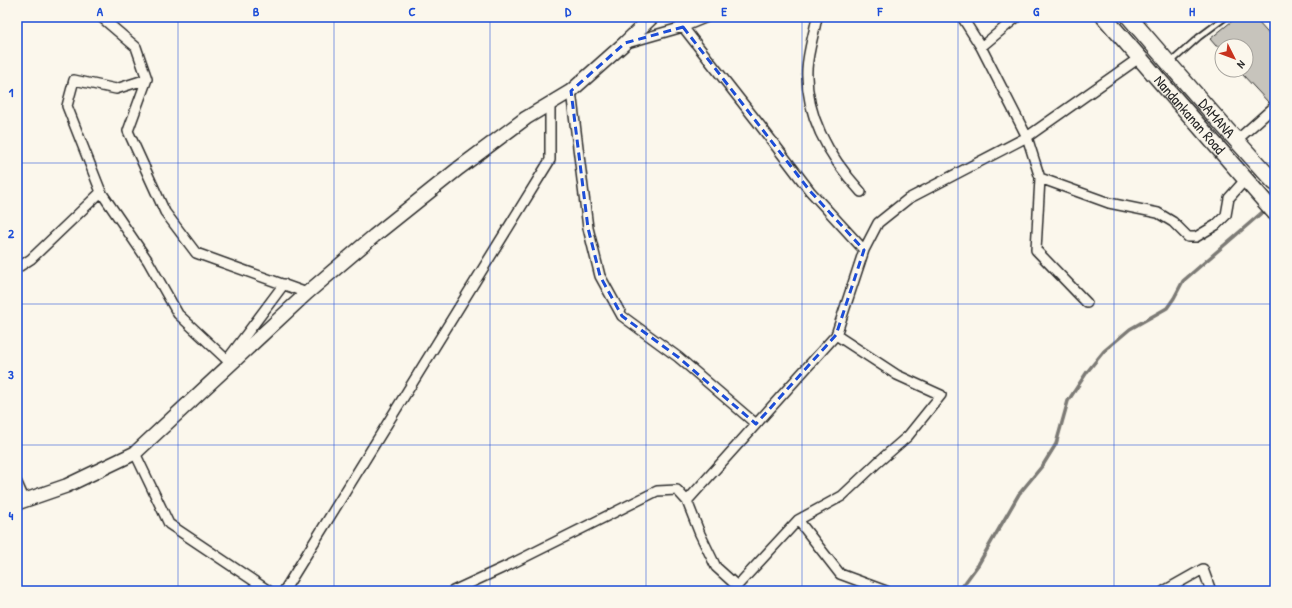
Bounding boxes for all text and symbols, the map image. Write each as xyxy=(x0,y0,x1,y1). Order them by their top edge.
text: A xyxy=(97,2,104,20)
text: B xyxy=(253,2,260,20)
text: C xyxy=(408,2,416,20)
text: D xyxy=(565,2,572,20)
text: E xyxy=(721,2,727,20)
text: F xyxy=(877,2,884,20)
text: G xyxy=(1033,2,1040,20)
text: H xyxy=(1189,2,1195,20)
north arrow xyxy=(1214,38,1254,78)
text: N xyxy=(1234,58,1249,72)
street label: Nandankanan Road xyxy=(1149,70,1230,159)
text: 1 xyxy=(9,83,14,101)
street label: DAMANA xyxy=(1194,94,1241,143)
text: 2 xyxy=(8,224,15,242)
text: 3 xyxy=(8,365,14,383)
text: 4 xyxy=(9,506,14,524)

